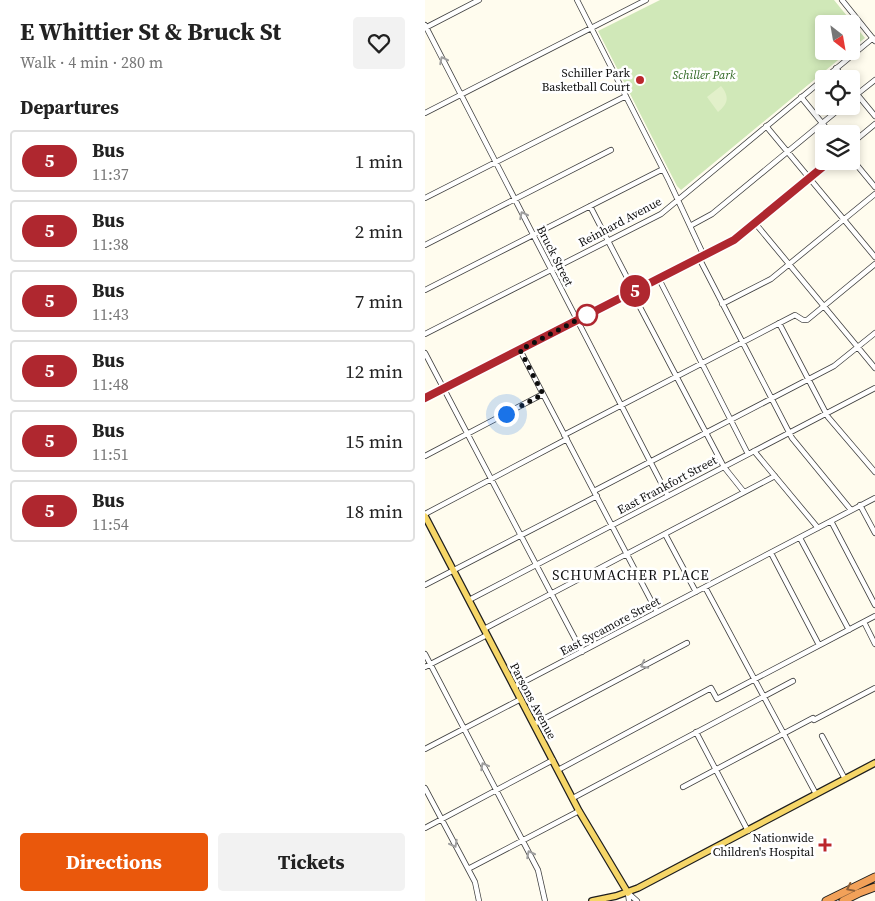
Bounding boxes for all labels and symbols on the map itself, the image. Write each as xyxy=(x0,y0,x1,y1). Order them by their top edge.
north arrow xyxy=(815,15,860,60)
one-way arrow xyxy=(439,56,449,65)
place label: Schiller Park Basketball Court xyxy=(542,65,630,95)
park label: Schiller Park xyxy=(673,67,736,83)
marker: Schiller Park Basketball Court xyxy=(634,74,646,86)
street label: Reinhard Avenue xyxy=(576,193,664,251)
one-way arrow xyxy=(519,211,529,220)
street label: Bruck Street xyxy=(533,223,577,289)
line badge: 5 xyxy=(619,275,651,307)
unlabelled marker xyxy=(576,304,598,326)
your location xyxy=(494,402,519,427)
street label: East Frankfort Street xyxy=(614,452,720,518)
district label: SCHUMACHER PLACE xyxy=(552,565,710,585)
street label: East Sycamore Street xyxy=(557,593,663,659)
one-way arrow xyxy=(641,659,650,669)
street label: Parsons Avenue xyxy=(506,660,560,742)
one-way arrow xyxy=(480,762,490,771)
place label: Nationwide Children's Hospital xyxy=(713,830,814,860)
marker: Nationwide Children's Hospital xyxy=(818,838,832,852)
one-way arrow xyxy=(448,839,458,848)
one-way arrow xyxy=(526,850,536,859)
one-way arrow xyxy=(847,882,856,892)

